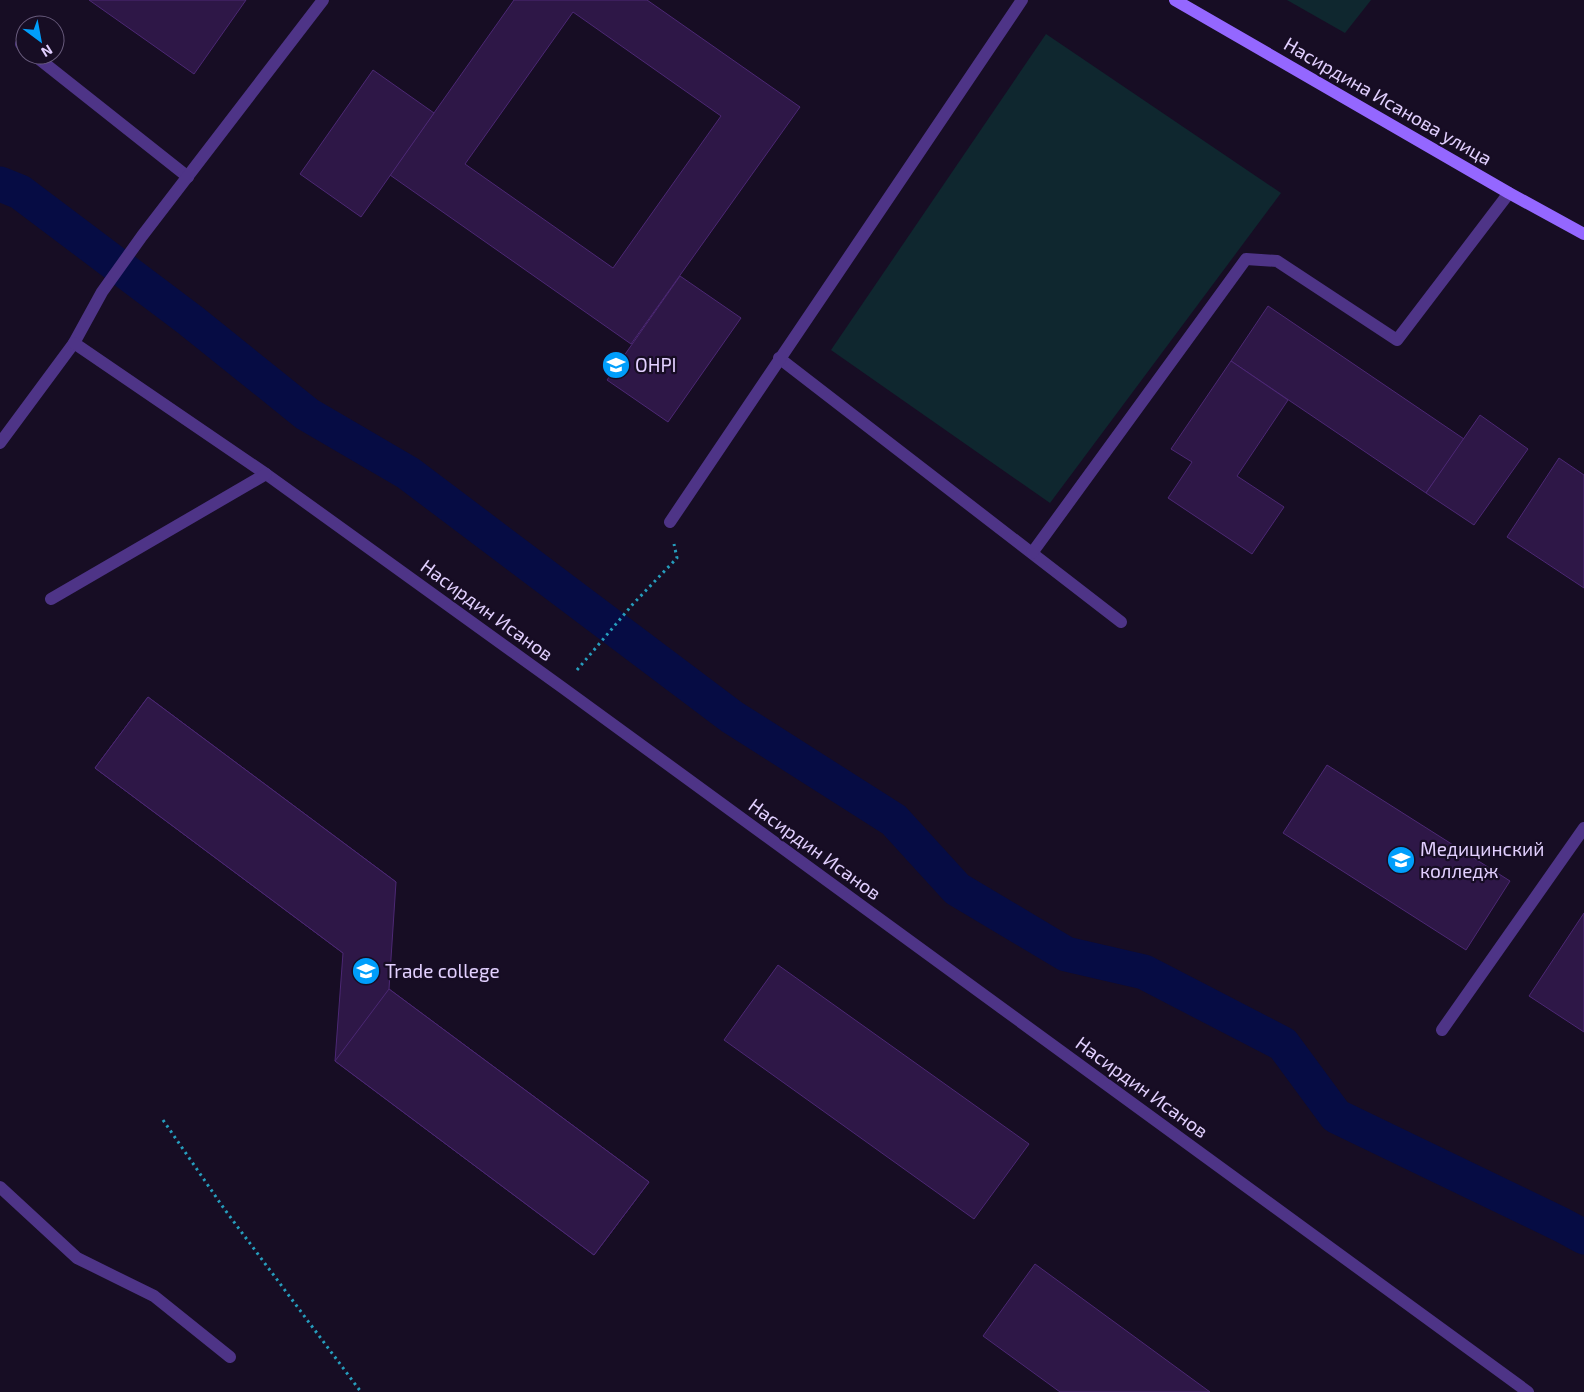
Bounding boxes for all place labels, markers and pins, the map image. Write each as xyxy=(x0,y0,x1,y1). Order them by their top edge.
school or university icon: OHPI xyxy=(601,350,631,380)
place label: OHPI xyxy=(635,353,677,376)
place label: Медицинский колледж xyxy=(1420,837,1544,882)
school or university icon: Медицинский колледж xyxy=(1386,845,1416,875)
school or university icon: Trade college xyxy=(351,956,381,986)
place label: Trade college xyxy=(385,959,500,982)

